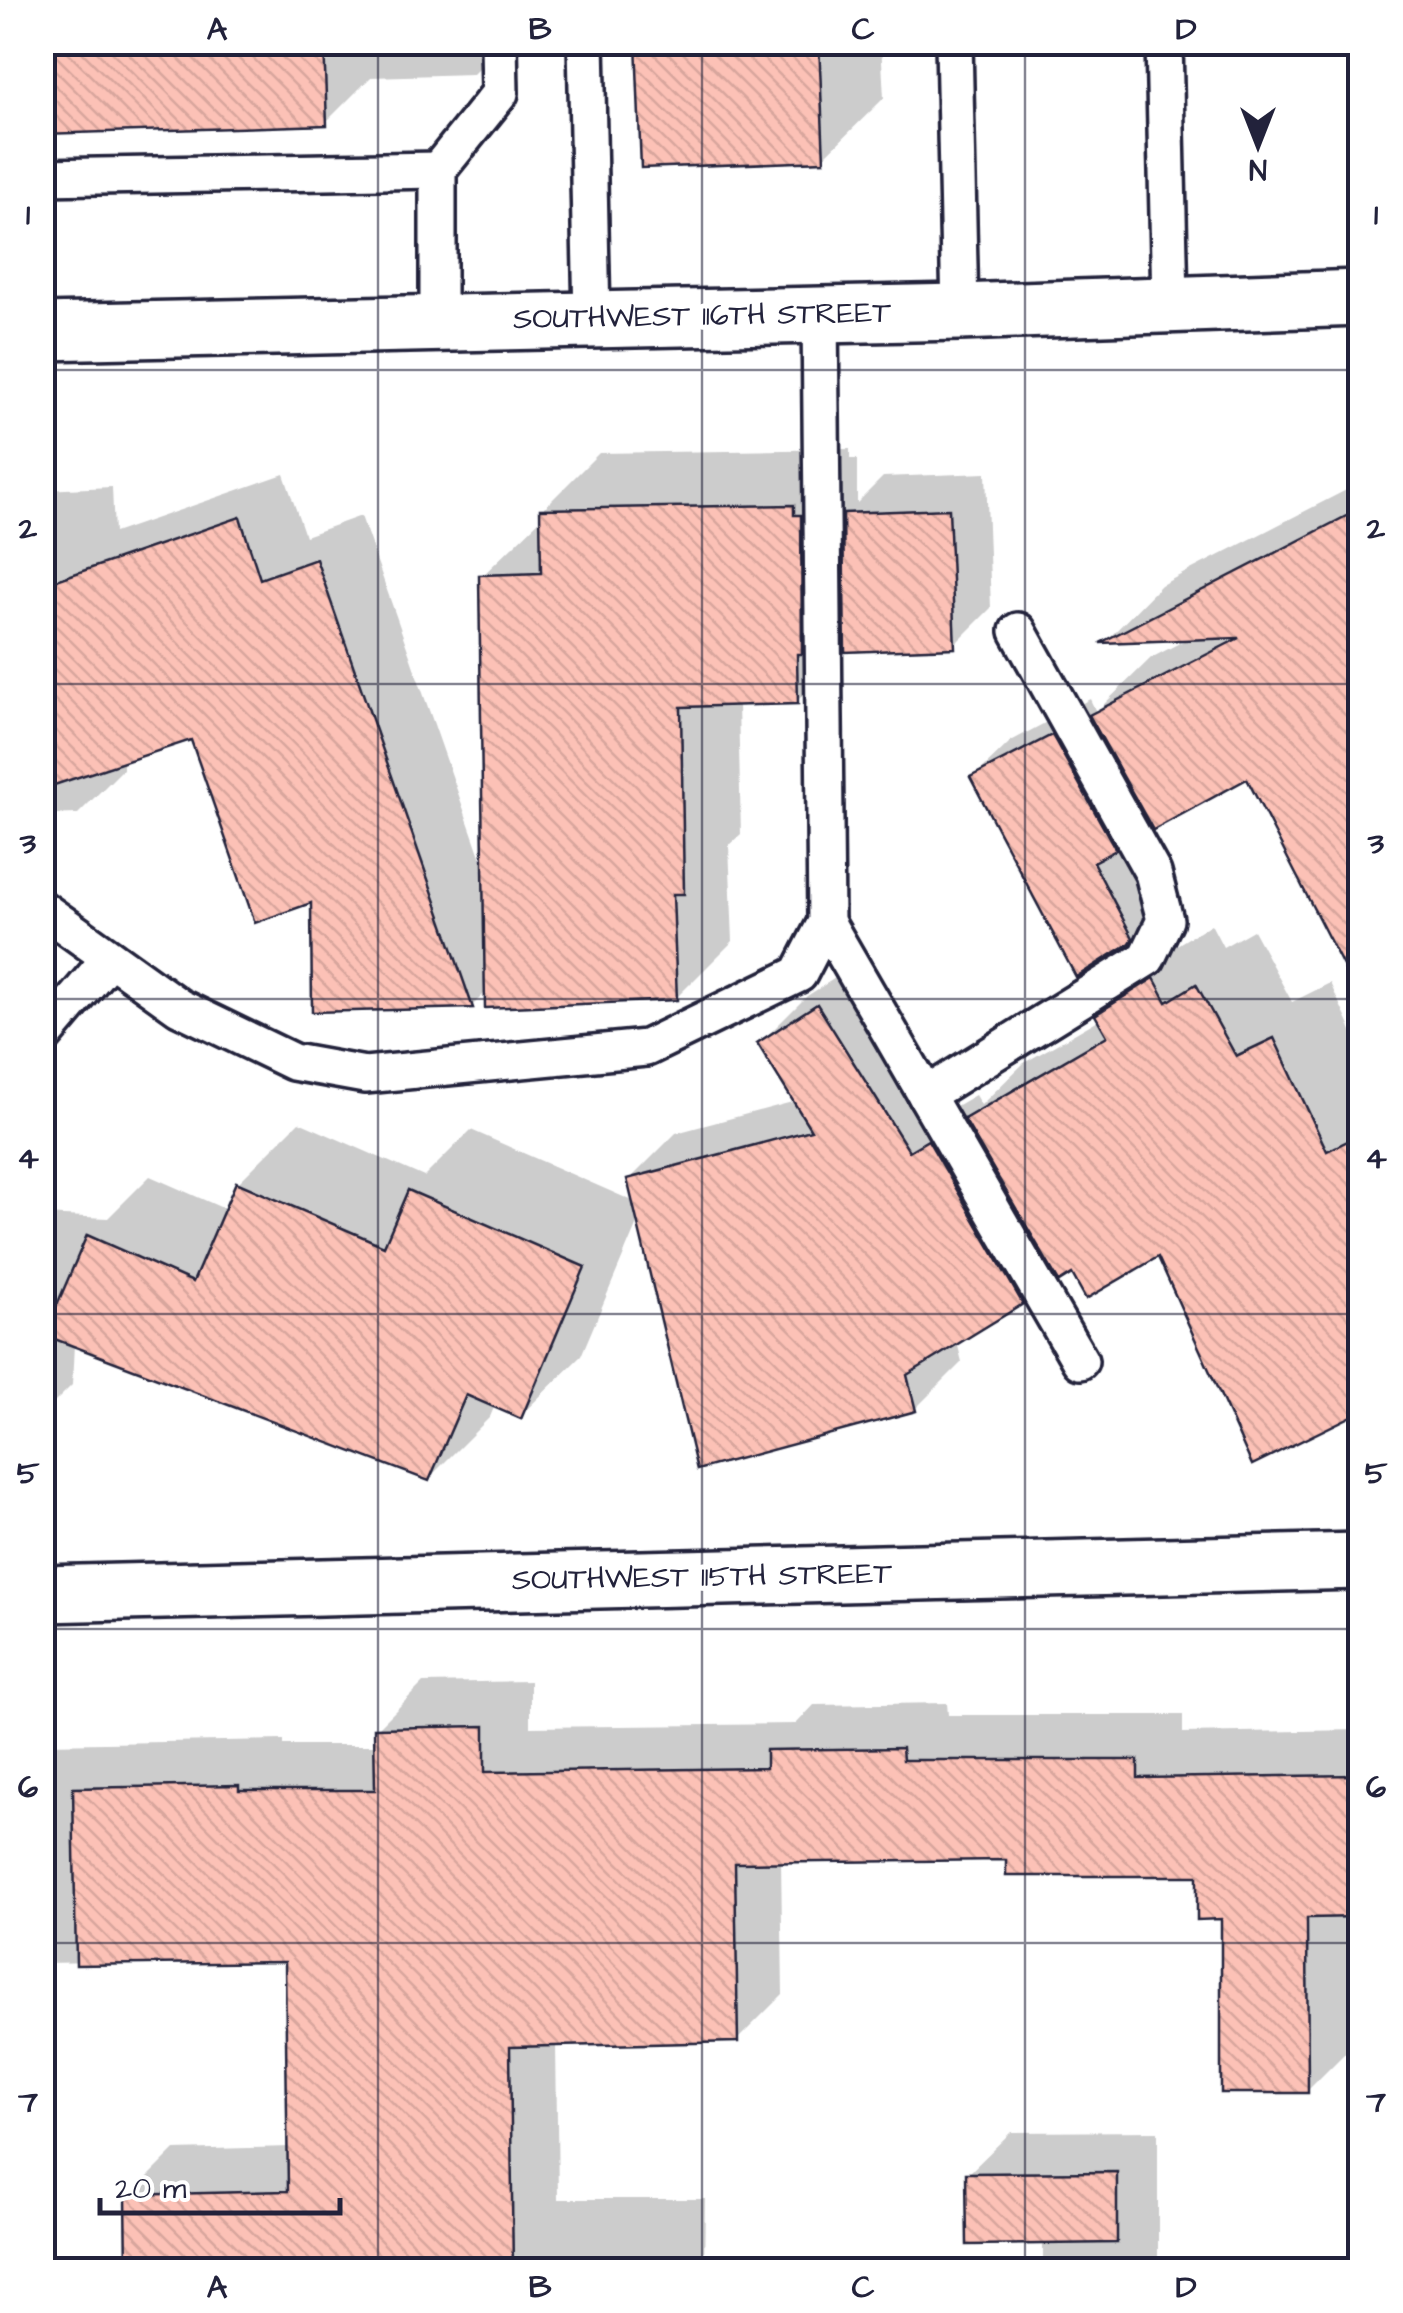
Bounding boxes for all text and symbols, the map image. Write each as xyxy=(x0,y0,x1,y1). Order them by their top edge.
text: A xyxy=(207,7,228,52)
text: B xyxy=(529,7,552,52)
text: C xyxy=(852,7,875,52)
text: D xyxy=(1176,7,1197,52)
north arrow xyxy=(1208,95,1308,195)
text: N xyxy=(1249,149,1267,188)
text: 1 xyxy=(26,192,30,237)
text: 1 xyxy=(1374,192,1378,237)
street label: SOUTHWEST 116TH STREET xyxy=(513,292,892,340)
text: 2 xyxy=(18,506,38,551)
text: 2 xyxy=(1366,506,1386,551)
text: 3 xyxy=(19,821,37,866)
text: 3 xyxy=(1367,821,1385,866)
text: 4 xyxy=(17,1136,39,1181)
text: 4 xyxy=(1365,1136,1387,1181)
text: 5 xyxy=(17,1451,40,1496)
text: 5 xyxy=(1365,1451,1388,1496)
street label: SOUTHWEST 115TH STREET xyxy=(511,1553,893,1601)
text: 6 xyxy=(18,1765,38,1810)
text: 6 xyxy=(1366,1765,1386,1810)
text: 7 xyxy=(17,2080,38,2125)
text: 7 xyxy=(1365,2080,1386,2125)
scale bar xyxy=(100,2153,340,2215)
text: 20 m xyxy=(115,2168,187,2210)
text: A xyxy=(207,2265,228,2310)
text: B xyxy=(529,2265,552,2310)
text: C xyxy=(852,2265,875,2310)
text: D xyxy=(1176,2265,1197,2310)

